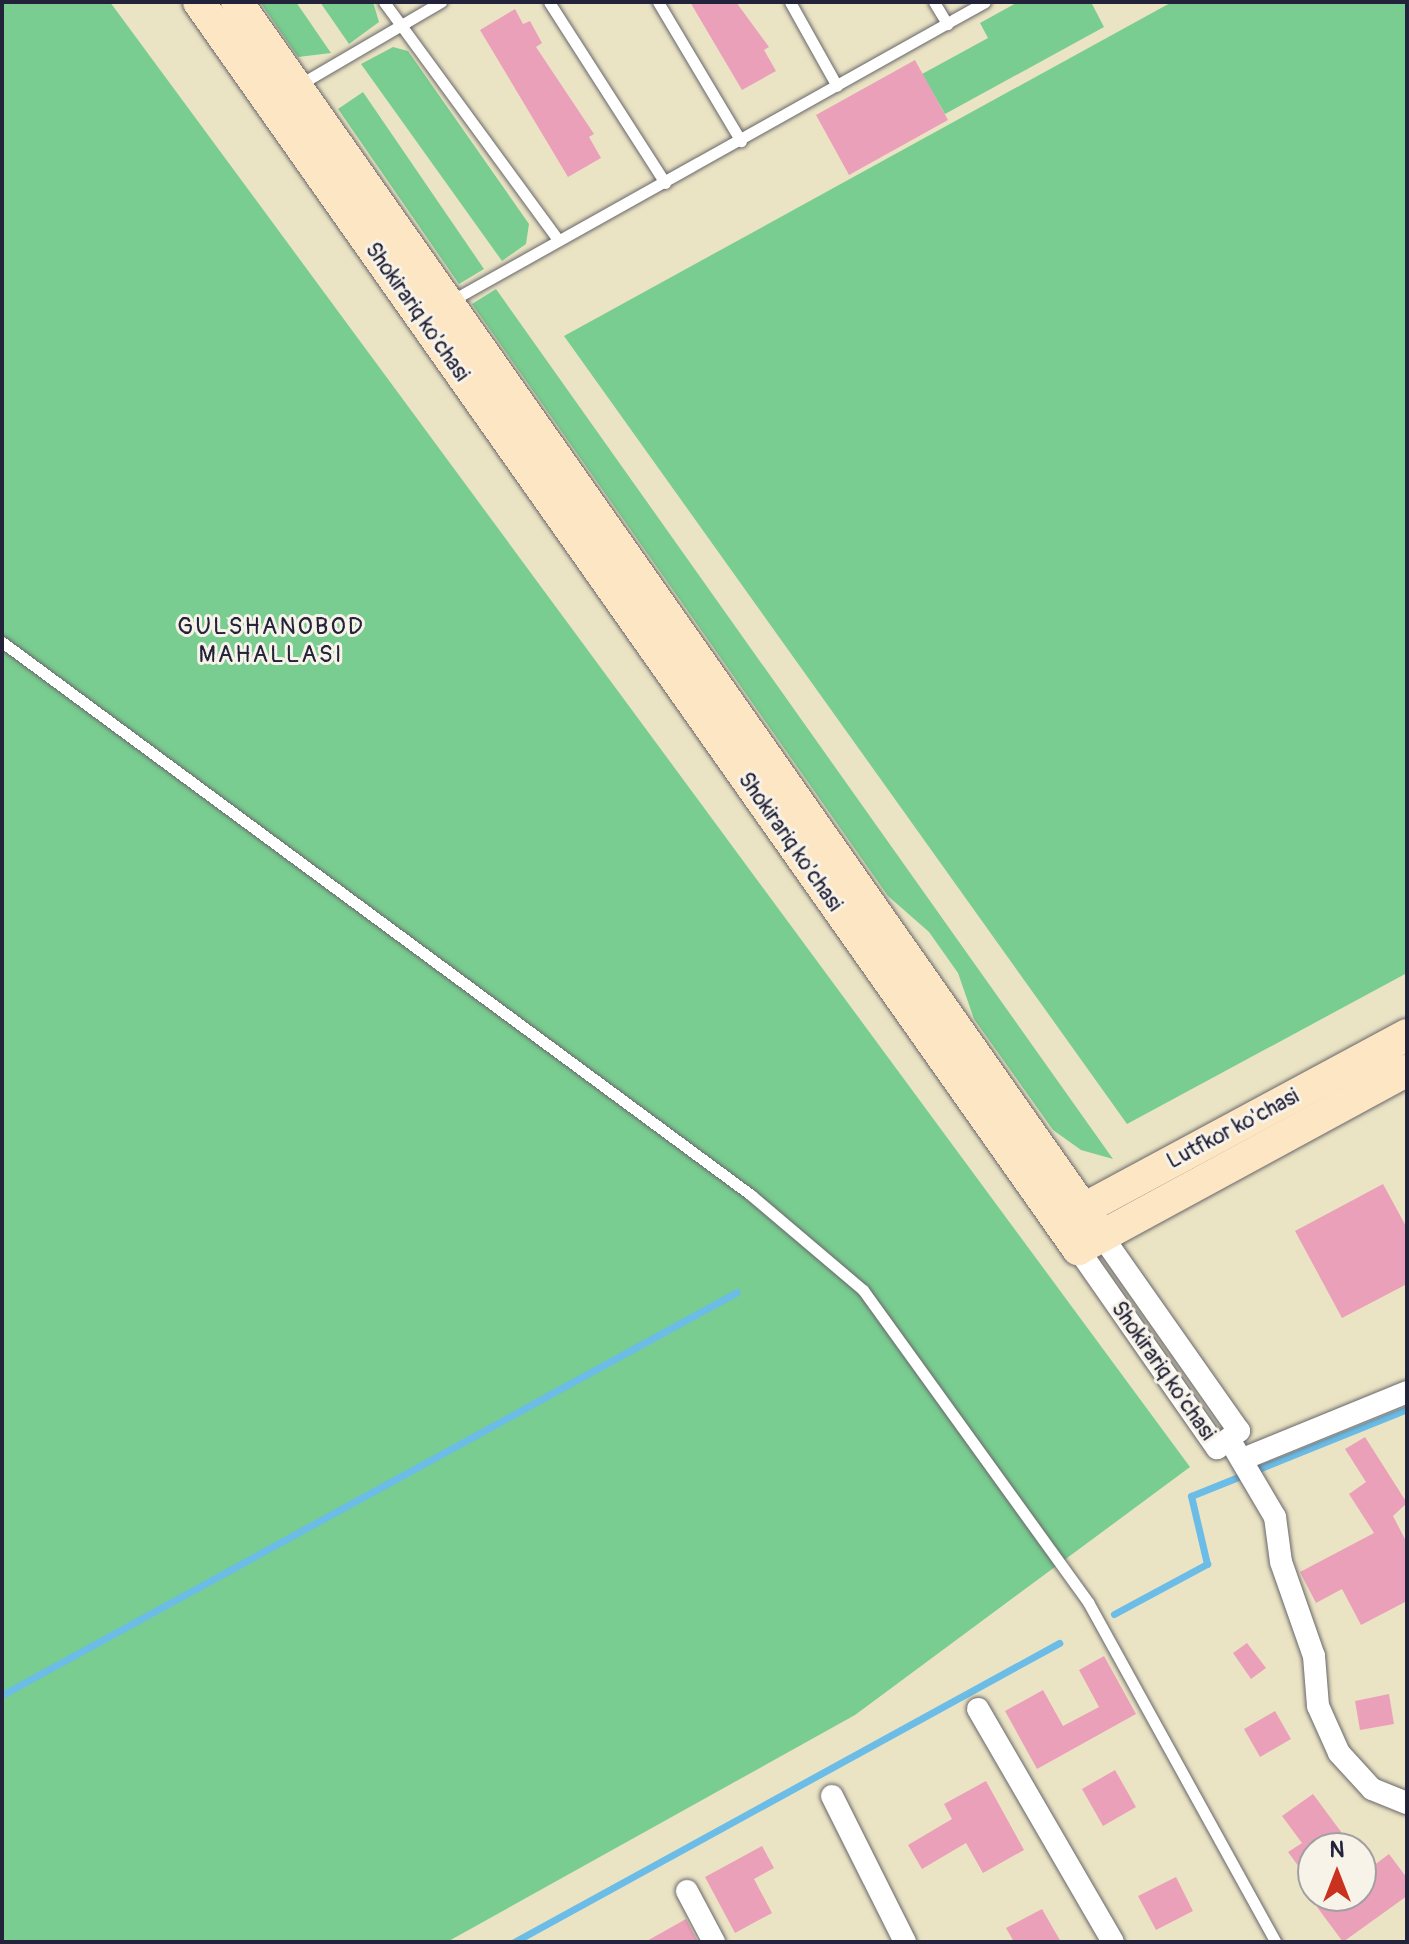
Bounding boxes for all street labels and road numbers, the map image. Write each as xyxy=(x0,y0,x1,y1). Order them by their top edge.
street label: Shokirariq ko'chasi xyxy=(359,237,475,387)
street label: Shokirariq ko'chasi xyxy=(732,767,848,917)
street label: Lutfkor ko'chasi xyxy=(1162,1083,1304,1175)
street label: Shokirariq ko'chasi xyxy=(1105,1296,1221,1446)

